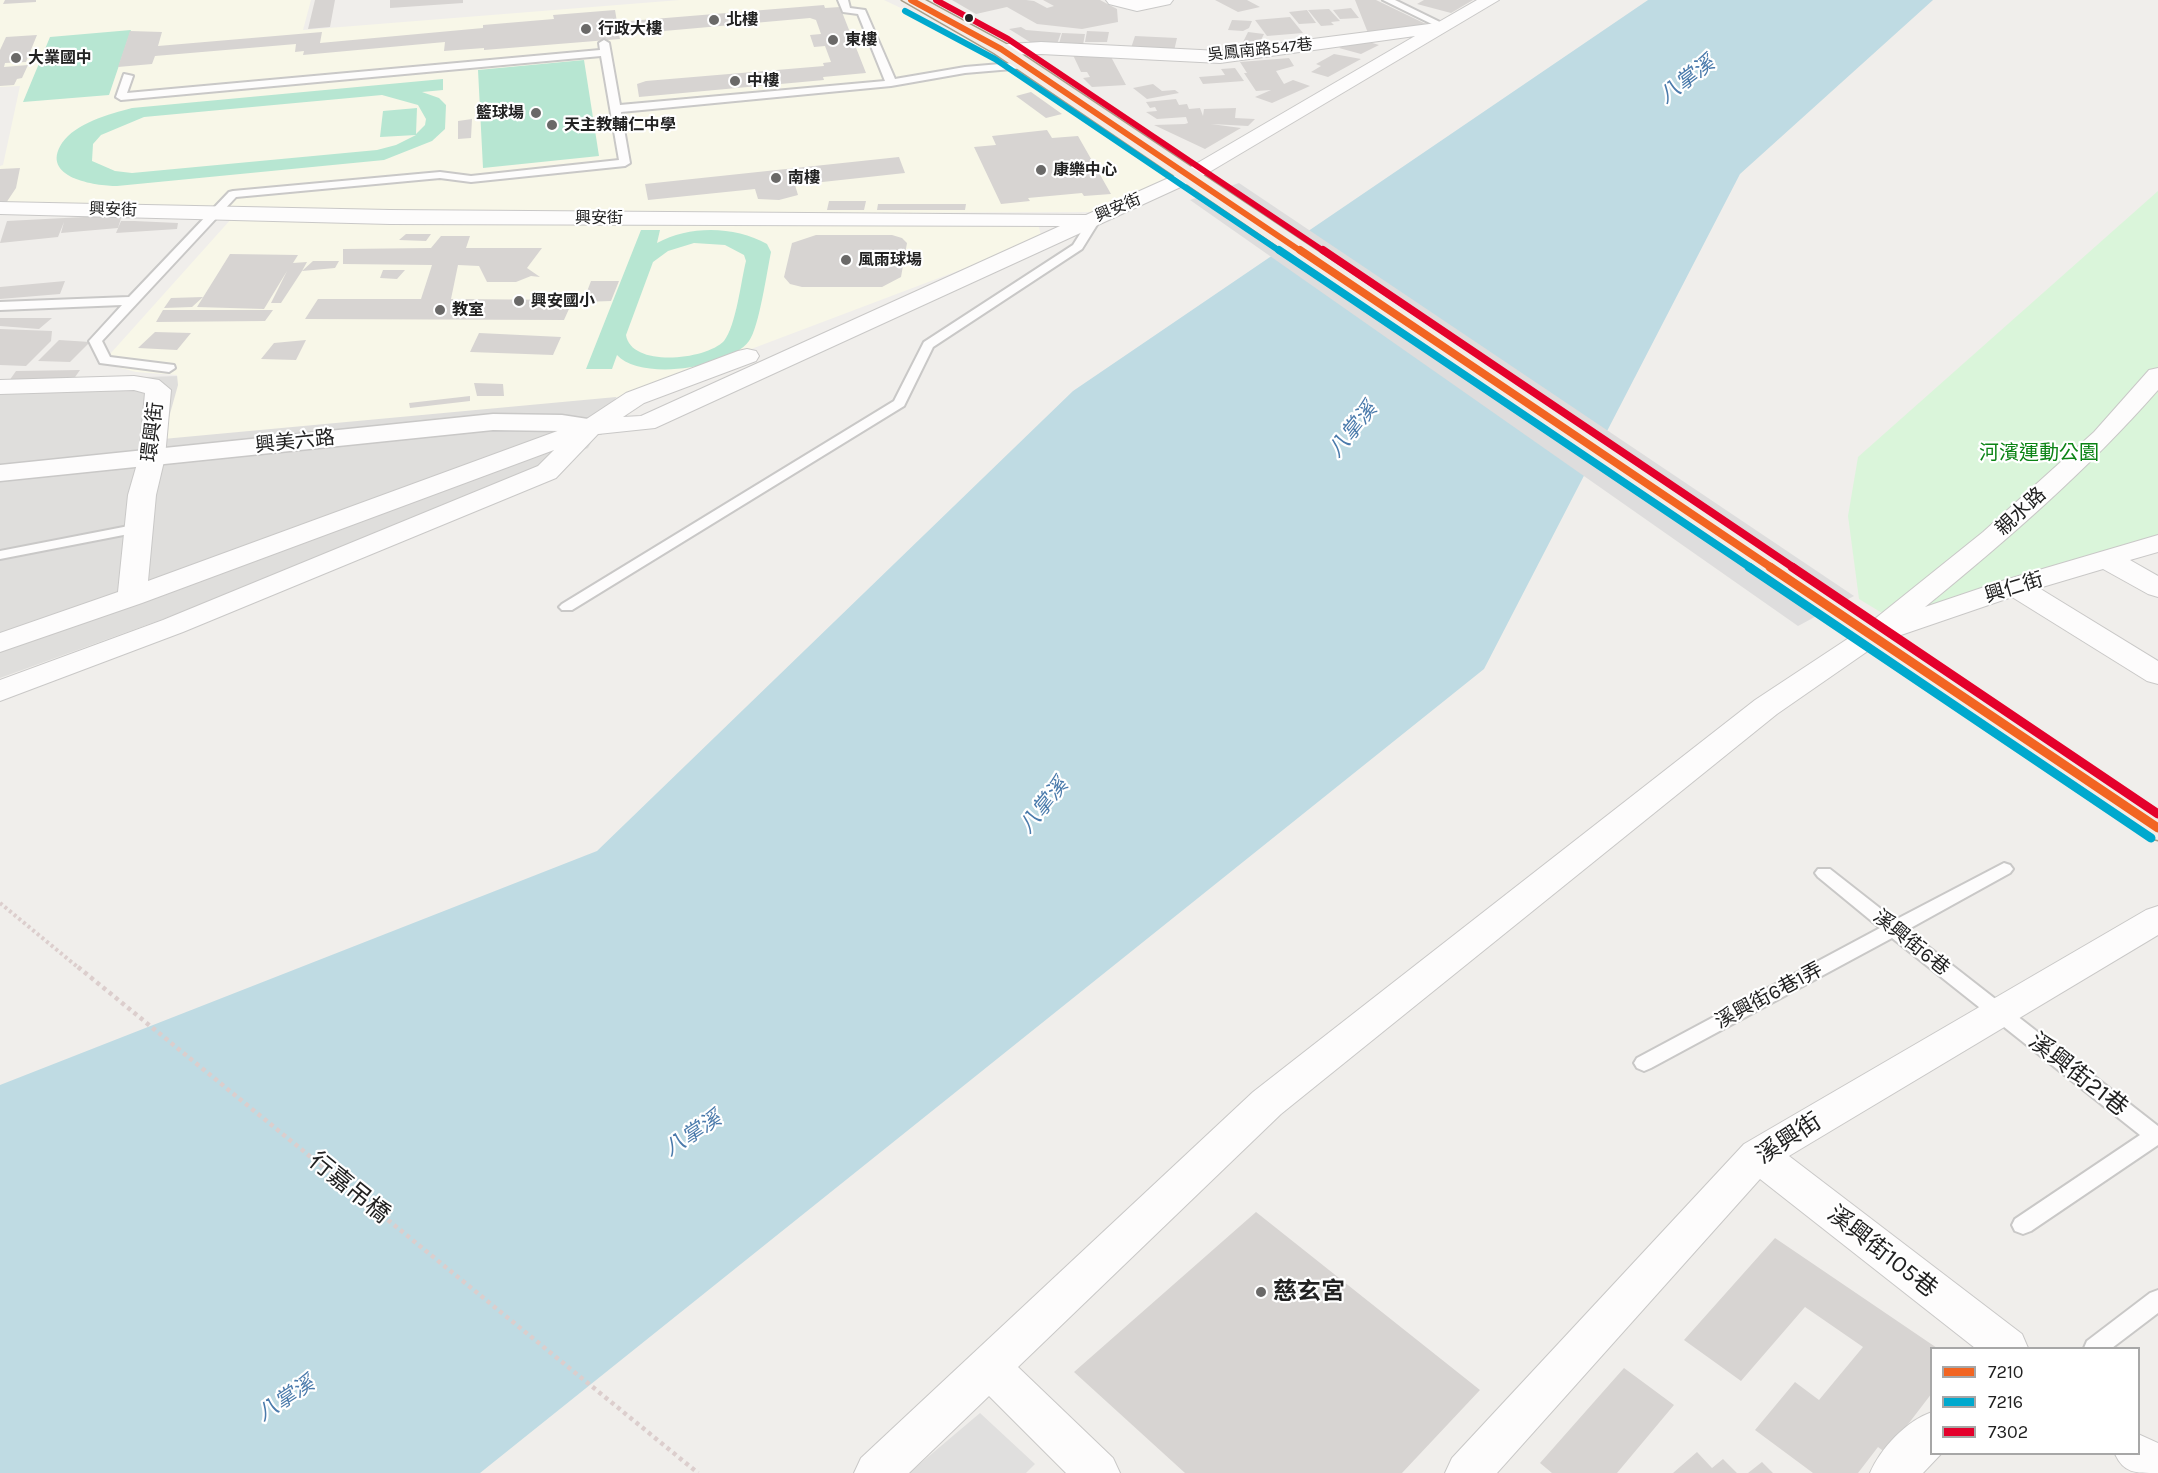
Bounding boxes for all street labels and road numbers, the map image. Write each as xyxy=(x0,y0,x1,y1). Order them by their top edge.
street label: 吳鳳南路547巷 xyxy=(1207,35,1313,65)
street label: 興安街 xyxy=(1092,190,1144,226)
street label: 興安街 xyxy=(89,200,137,220)
street label: 興安街 xyxy=(575,208,623,228)
street label: 環興街 xyxy=(137,401,169,463)
street label: 興美六路 xyxy=(254,426,336,458)
street label: 親水路 xyxy=(1991,483,2051,541)
street label: 興仁街 xyxy=(1982,568,2046,608)
street label: 溪興街6巷 xyxy=(1868,905,1954,981)
street label: 溪興街6巷1弄 xyxy=(1711,958,1827,1034)
street label: 溪興街21巷 xyxy=(2023,1027,2133,1123)
street label: 溪興街 xyxy=(1751,1107,1827,1171)
street label: 行嘉吊橋 xyxy=(303,1147,395,1229)
street label: 溪興街105巷 xyxy=(1821,1200,1943,1304)

